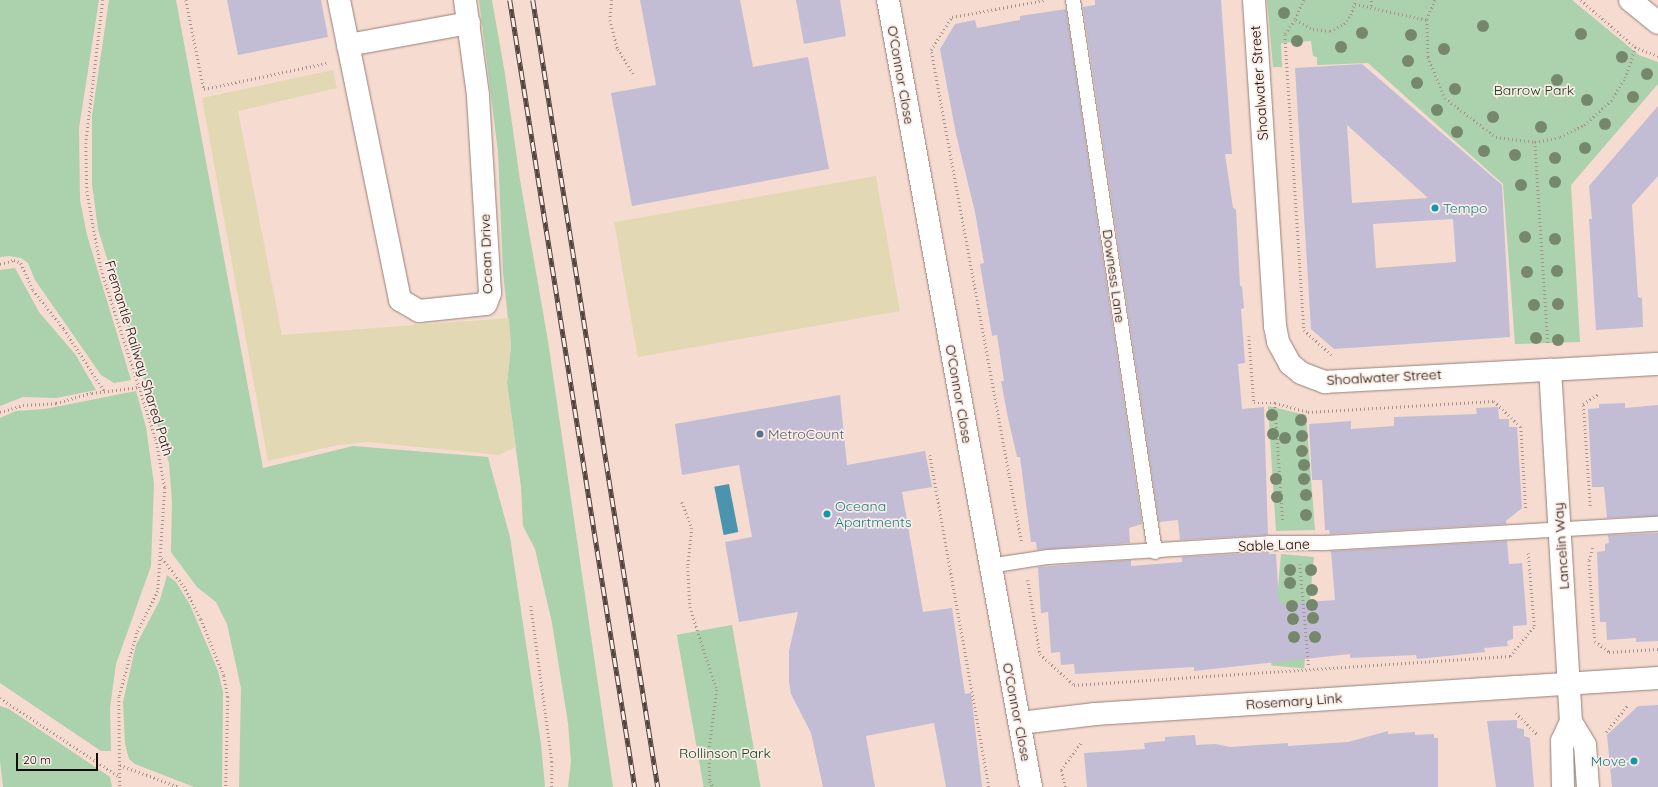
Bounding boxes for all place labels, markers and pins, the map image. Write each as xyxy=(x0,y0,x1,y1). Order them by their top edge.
place label: Tempo xyxy=(1443,200,1487,216)
marker: Tempo xyxy=(1430,203,1440,213)
place label: MetroCount xyxy=(768,426,844,442)
marker: MetroCount xyxy=(755,429,765,439)
place label: Oceana Apartments xyxy=(835,498,912,530)
marker: Oceana Apartments xyxy=(822,509,832,519)
place label: Move xyxy=(1591,753,1626,769)
marker: Move xyxy=(1629,756,1639,766)

